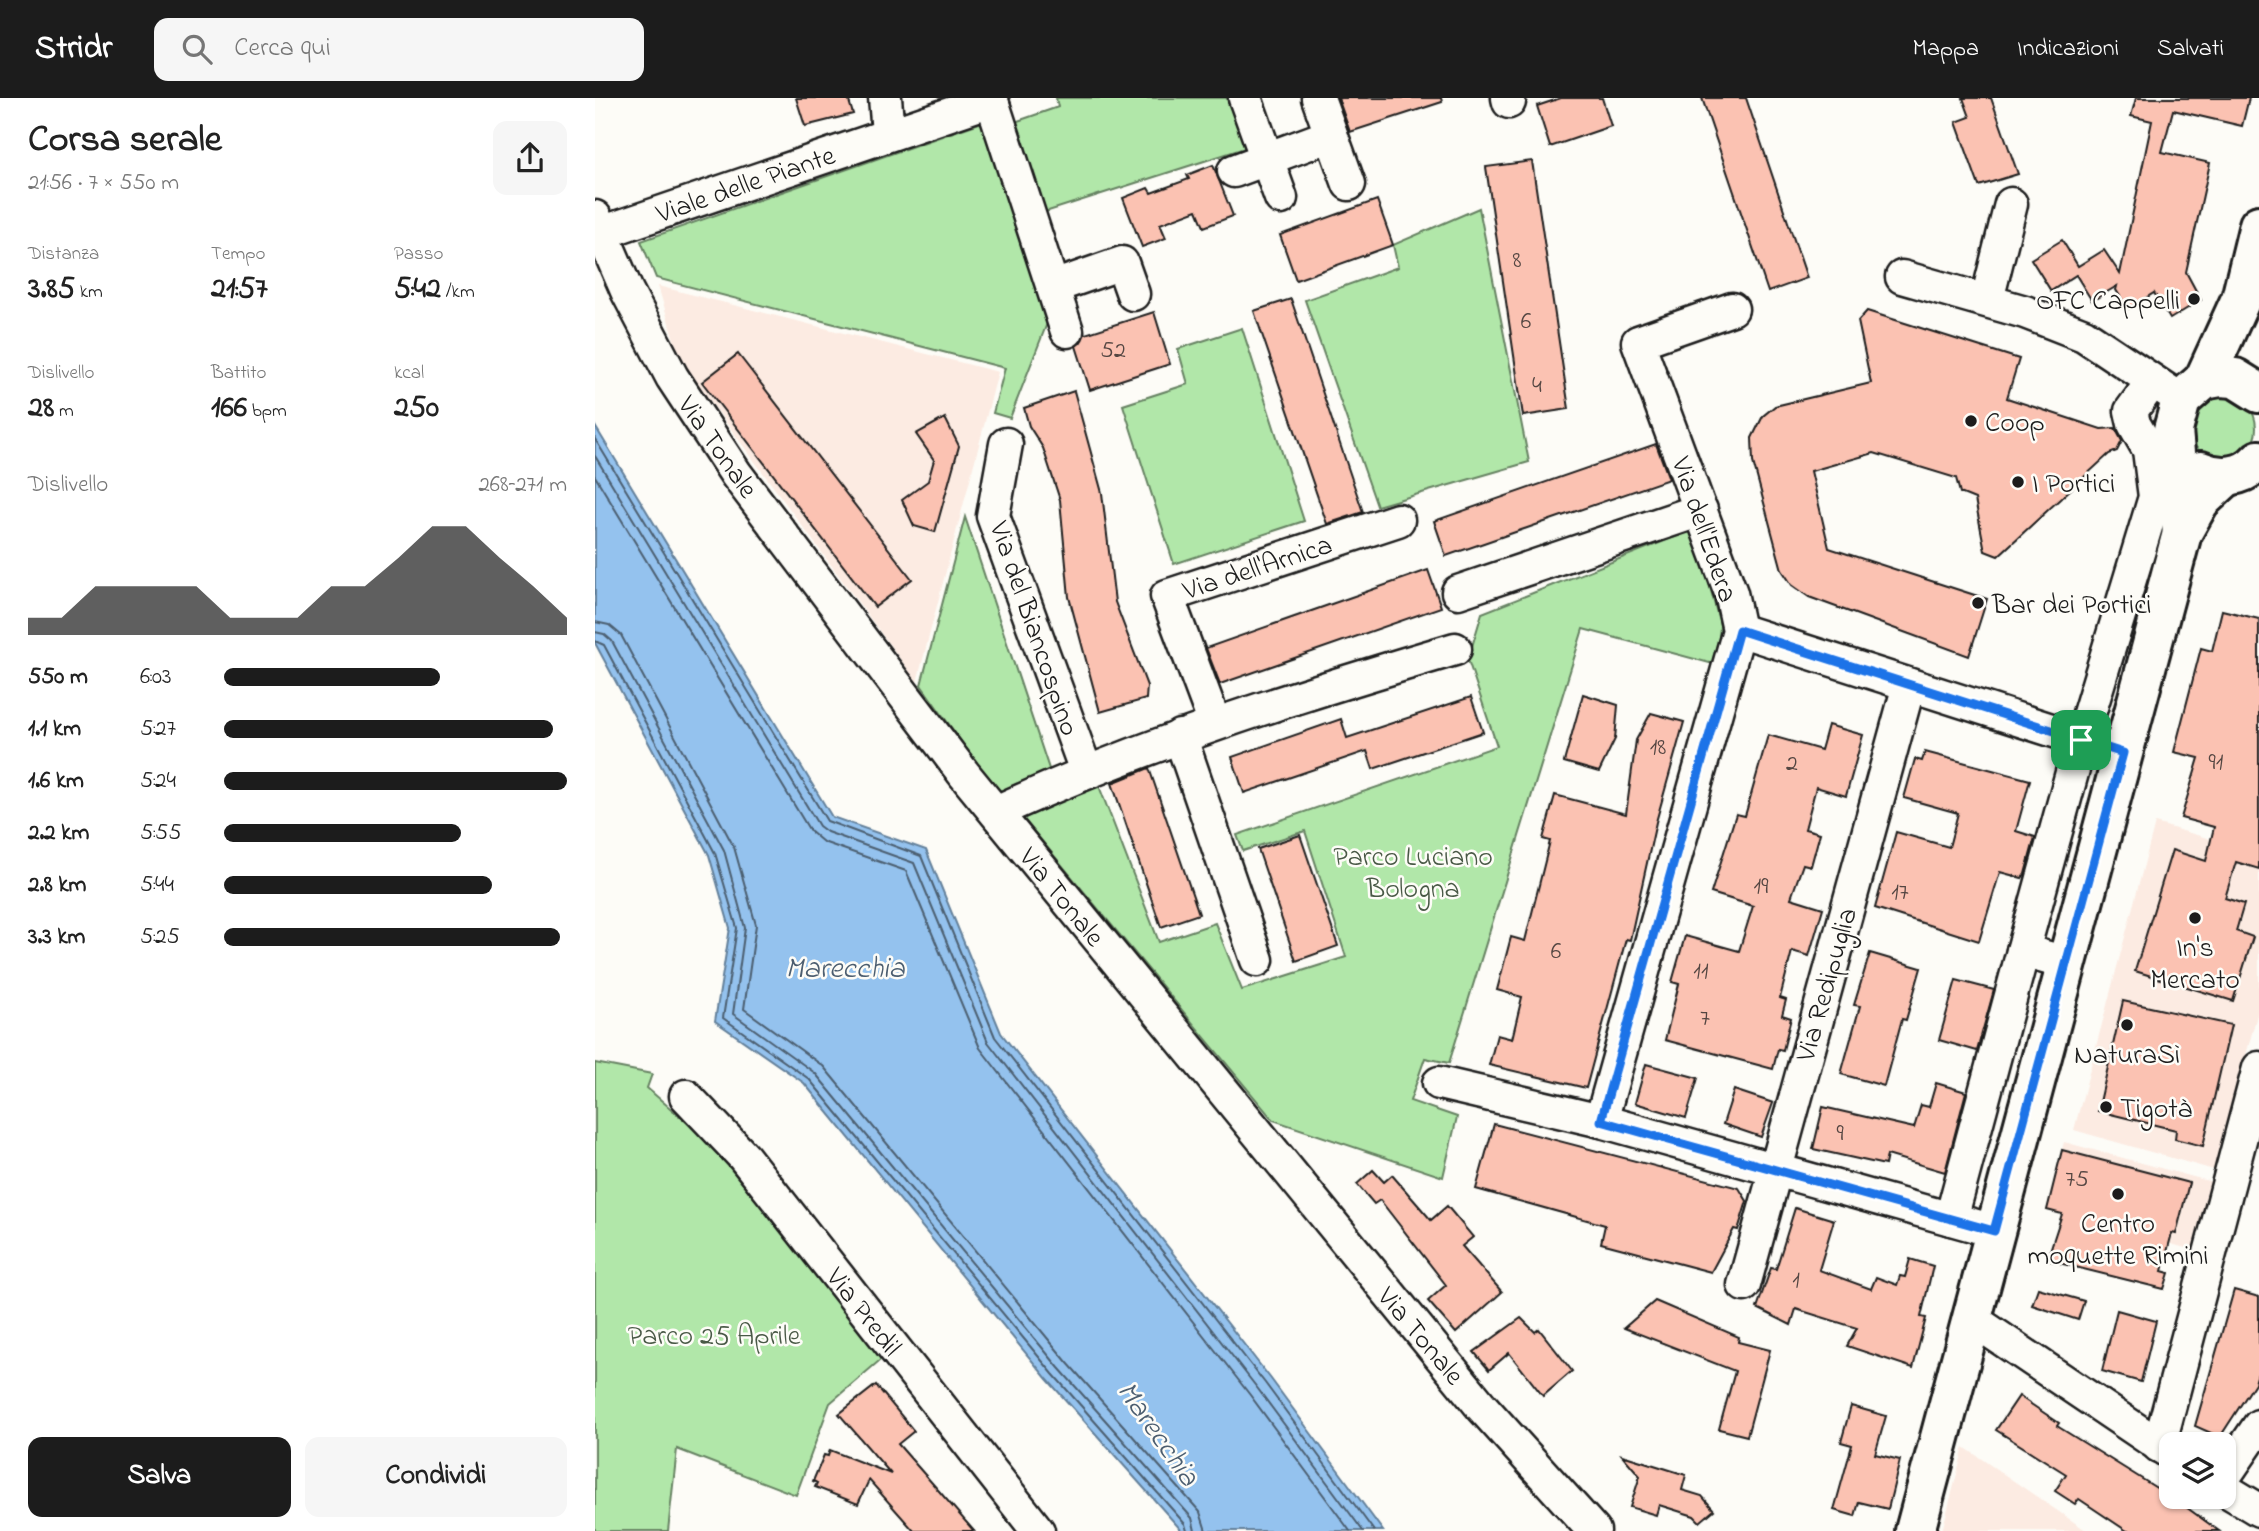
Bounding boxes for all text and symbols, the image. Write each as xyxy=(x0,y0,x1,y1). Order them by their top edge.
search box xyxy=(154,18,644,81)
text: Stridr xyxy=(35,25,112,73)
icon: search xyxy=(178,30,216,68)
text: Cerca qui xyxy=(234,30,331,68)
text: Mappa xyxy=(1912,32,1979,67)
text: Indicazioni xyxy=(2017,32,2119,67)
text: Salvati xyxy=(2157,32,2224,67)
text: Corsa serale xyxy=(28,113,222,169)
button: share xyxy=(493,121,567,195)
street label: Viale delle Piante xyxy=(650,136,841,236)
text: 21:56 · 7 × 550 m xyxy=(28,167,179,200)
text: Distanza xyxy=(28,241,99,268)
text: Tempo xyxy=(211,241,265,268)
text: Passo xyxy=(394,241,443,268)
house number: 8 xyxy=(1513,244,1522,279)
text: 3.85 xyxy=(28,268,75,312)
text: 21:57 xyxy=(211,268,268,312)
text: 5:42 xyxy=(394,268,441,312)
text: km xyxy=(75,279,103,306)
text: /km xyxy=(441,279,475,306)
place label: OFC Cappelli xyxy=(2036,282,2180,323)
marker: OFC Cappelli xyxy=(2186,291,2202,307)
house number: 6 xyxy=(1521,305,1532,340)
house number: 52 xyxy=(1100,334,1126,369)
text: Dislivello xyxy=(28,360,94,387)
text: Battito xyxy=(211,360,267,387)
text: kcal xyxy=(394,360,424,387)
house number: 4 xyxy=(1532,369,1542,404)
text: 28 xyxy=(28,387,54,431)
text: 166 xyxy=(211,387,247,431)
text: 250 xyxy=(394,387,439,431)
street label: Via Tonale xyxy=(665,387,767,508)
text: m xyxy=(54,398,74,425)
text: bpm xyxy=(247,398,287,425)
place label: Coop xyxy=(1985,404,2045,445)
marker: Coop xyxy=(1963,413,1979,429)
street label: Via dell'Edera xyxy=(1658,451,1747,608)
place label: I Portici xyxy=(2032,465,2115,506)
text: Dislivello xyxy=(28,469,108,502)
text: 268–271 m xyxy=(478,469,567,502)
marker: I Portici xyxy=(2010,474,2026,490)
street label: Via del Biancospino xyxy=(976,515,1089,742)
street label: Via dell'Arnica xyxy=(1177,526,1338,613)
place label: Bar dei Portici xyxy=(1991,586,2152,627)
marker: Bar dei Portici xyxy=(1970,595,1986,611)
text: 550 m xyxy=(28,661,88,694)
text: 6:03 xyxy=(140,661,172,694)
pin xyxy=(2051,710,2111,770)
text: 1.1 km xyxy=(28,713,81,746)
text: 5:27 xyxy=(140,713,176,746)
icon: arrive xyxy=(2062,721,2100,759)
house number: 18 xyxy=(1650,731,1666,766)
house number: 91 xyxy=(2209,746,2224,781)
house number: 2 xyxy=(1786,747,1798,782)
text: 1.6 km xyxy=(28,765,84,798)
text: 5:24 xyxy=(140,765,176,798)
text: 2.2 km xyxy=(28,817,89,850)
text: 5:55 xyxy=(140,817,181,850)
park label: Parco Luciano Bologna xyxy=(1333,838,1493,911)
street label: Via Tonale xyxy=(1007,839,1113,957)
text: 2.8 km xyxy=(28,869,86,902)
text: 5:44 xyxy=(140,869,174,902)
house number: 19 xyxy=(1754,870,1769,905)
house number: 17 xyxy=(1891,876,1909,911)
street label: Via Redipuglia xyxy=(1787,903,1870,1068)
marker: In's Mercato xyxy=(2187,910,2203,926)
text: 3.3 km xyxy=(28,921,85,954)
text: 5:25 xyxy=(140,921,180,954)
place label: In's Mercato xyxy=(2150,929,2240,1002)
house number: 6 xyxy=(1551,935,1562,970)
water label: Marecchia xyxy=(785,948,906,992)
house number: 11 xyxy=(1693,955,1709,990)
house number: 7 xyxy=(1700,1002,1710,1037)
marker: NaturaSì xyxy=(2119,1017,2135,1033)
place label: NaturaSì xyxy=(2074,1036,2180,1077)
place label: Tigotà xyxy=(2120,1090,2192,1131)
marker: Tigotà xyxy=(2098,1099,2114,1115)
house number: 9 xyxy=(1836,1117,1844,1152)
house number: 75 xyxy=(2065,1163,2089,1198)
marker: Centro moquette Rimini xyxy=(2110,1186,2126,1202)
place label: Centro moquette Rimini xyxy=(2028,1205,2208,1278)
street label: Via Predil xyxy=(814,1259,910,1366)
house number: 1 xyxy=(1792,1264,1800,1299)
street label: Via Tonale xyxy=(1365,1278,1473,1396)
park label: Parco 25 Aprile xyxy=(628,1317,801,1358)
water label: Marecchia xyxy=(1104,1373,1209,1497)
map controls xyxy=(2159,1432,2236,1509)
button: layers xyxy=(2159,1432,2236,1509)
button: Salva xyxy=(28,1437,291,1517)
button: Condividi xyxy=(305,1437,567,1517)

